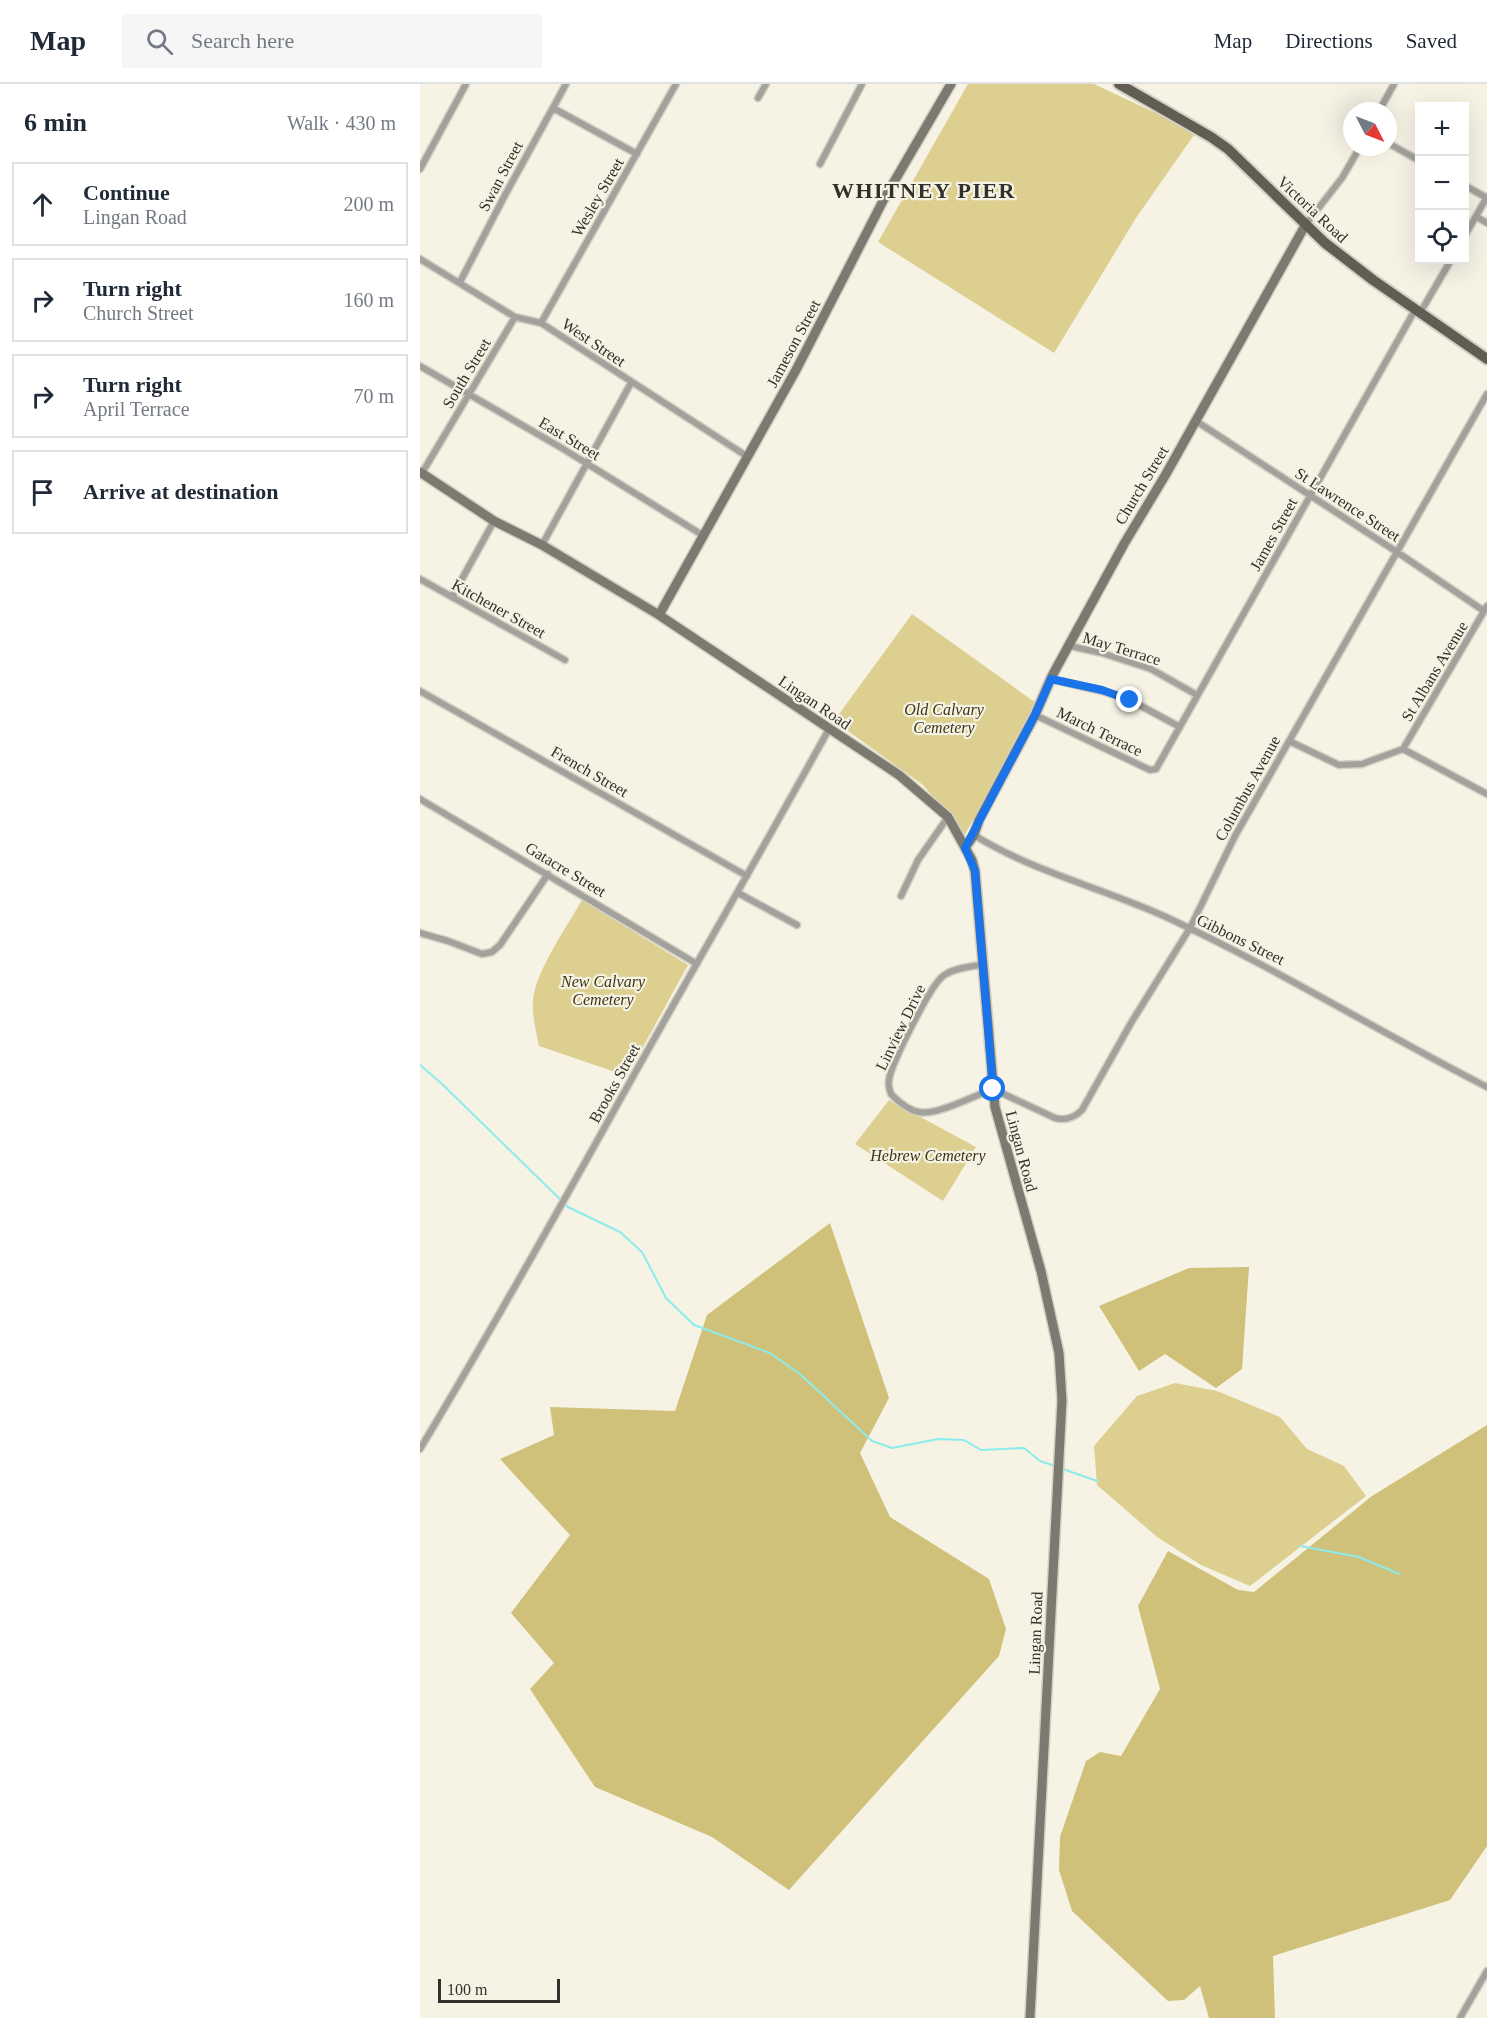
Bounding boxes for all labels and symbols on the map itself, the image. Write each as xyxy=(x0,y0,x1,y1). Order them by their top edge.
north arrow xyxy=(1343,102,1397,156)
street label: Swan Street xyxy=(475,138,526,214)
street label: Wesley Street xyxy=(568,154,628,240)
street label: Victoria Road xyxy=(1274,173,1351,246)
district label: WHITNEY PIER xyxy=(832,178,1016,203)
street label: Jameson Street xyxy=(763,296,824,390)
street label: West Street xyxy=(559,315,629,370)
street label: South Street xyxy=(439,335,494,411)
street label: East Street xyxy=(536,413,604,464)
street label: Church Street xyxy=(1111,443,1172,528)
street label: St Lawrence Street xyxy=(1292,464,1404,545)
street label: James Street xyxy=(1247,494,1301,574)
street label: Kitchener Street xyxy=(449,576,549,641)
street label: St Albans Avenue xyxy=(1398,618,1471,724)
street label: May Terrace xyxy=(1080,629,1163,669)
street label: Lingan Road xyxy=(775,672,854,734)
route end xyxy=(1116,686,1142,712)
park label: Old Calvary Cemetery xyxy=(904,701,985,737)
street label: March Terrace xyxy=(1054,703,1145,760)
street label: Columbus Avenue xyxy=(1212,733,1283,844)
street label: French Street xyxy=(548,743,632,801)
street label: Gatacre Street xyxy=(522,839,610,900)
street label: Gibbons Street xyxy=(1194,911,1288,968)
park label: New Calvary Cemetery xyxy=(560,973,646,1009)
street label: Linview Drive xyxy=(872,981,929,1073)
street label: Brooks Street xyxy=(586,1040,643,1126)
route start xyxy=(979,1075,1005,1101)
street label: Lingan Road xyxy=(1002,1109,1040,1194)
park label: Hebrew Cemetery xyxy=(869,1147,987,1165)
street label: Lingan Road xyxy=(1026,1591,1046,1675)
scale bar xyxy=(438,1976,560,2004)

